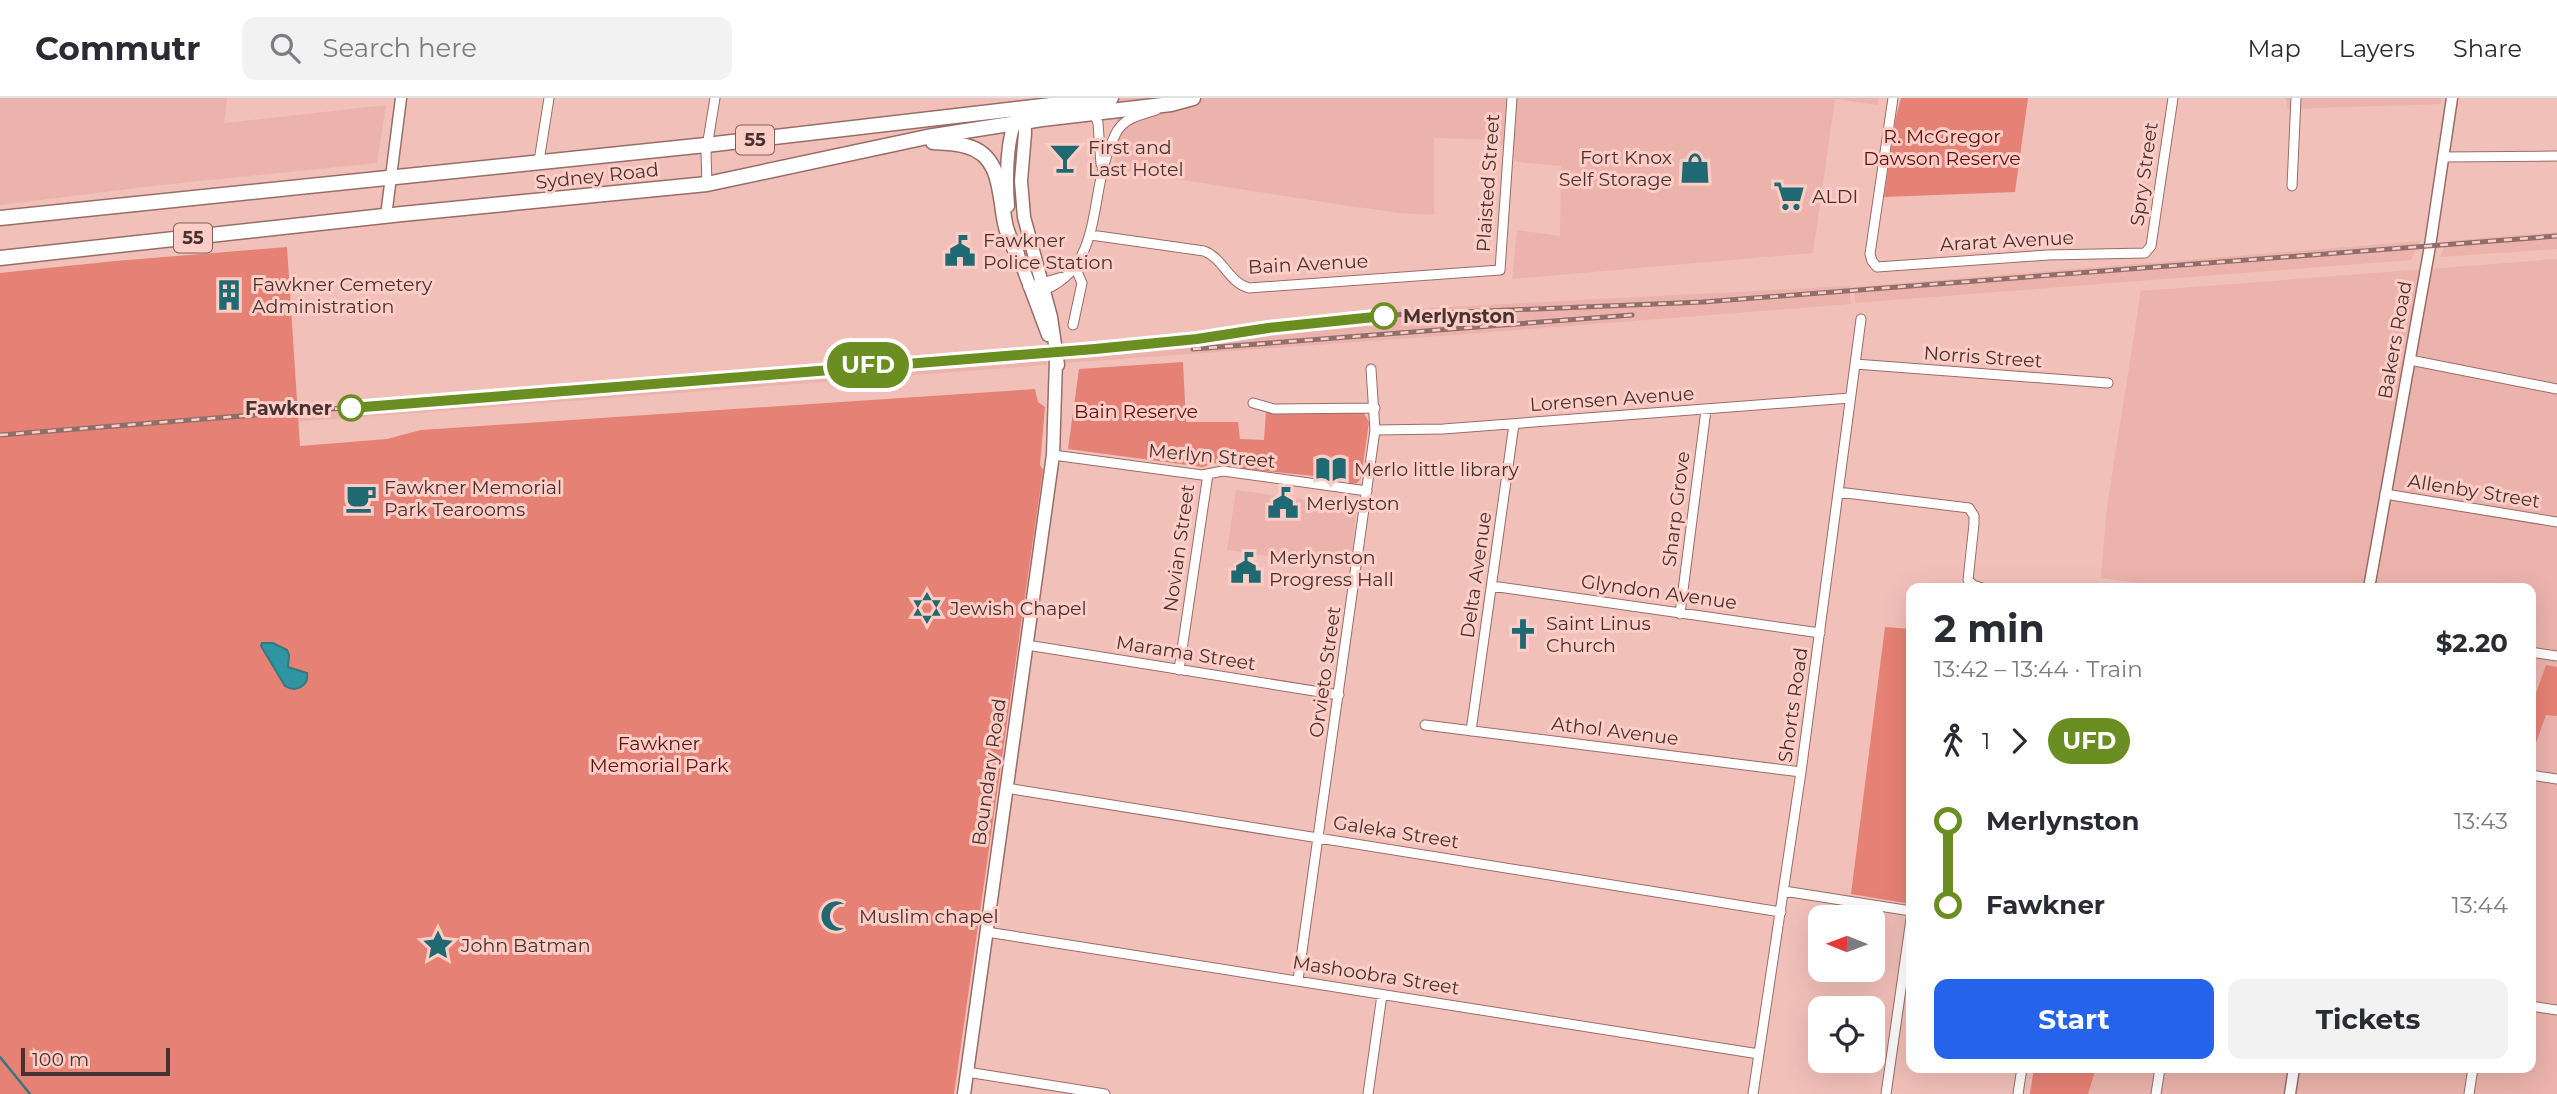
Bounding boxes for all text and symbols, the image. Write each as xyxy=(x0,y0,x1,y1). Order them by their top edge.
search box xyxy=(242,17,732,80)
text: Commutr xyxy=(35,28,200,68)
icon: search xyxy=(266,29,304,67)
text: Search here xyxy=(322,32,477,64)
text: Map xyxy=(2247,34,2301,63)
text: Layers xyxy=(2339,34,2415,63)
text: Share xyxy=(2453,34,2522,63)
street label: Plaisted Street xyxy=(1472,113,1504,253)
street label: Spry Street xyxy=(2125,120,2163,227)
park label: R. McGregor Dawson Reserve xyxy=(1863,125,2021,170)
road number: 55 xyxy=(736,126,774,154)
place label: First and Last Hotel xyxy=(1088,136,1184,181)
bar icon: First and Last Hotel xyxy=(1048,141,1082,175)
place label: Fort Knox Self Storage xyxy=(1559,146,1672,191)
shop icon: Fort Knox Self Storage xyxy=(1678,151,1712,185)
street label: Sydney Road xyxy=(534,158,660,194)
supermarket icon: ALDI xyxy=(1772,179,1806,213)
place label: ALDI xyxy=(1812,185,1858,208)
road number: 55 xyxy=(174,223,212,252)
street label: Ararat Avenue xyxy=(1939,226,2075,256)
place label: Fawkner Police Station xyxy=(983,229,1113,274)
public building icon: Fawkner Police Station xyxy=(943,234,977,268)
street label: Bain Avenue xyxy=(1247,249,1369,279)
place label: Fawkner Cemetery Administration xyxy=(252,273,433,318)
building icon: Fawkner Cemetery Administration xyxy=(212,278,246,312)
street label: Bakers Road xyxy=(2373,279,2417,401)
marker: Merlynston xyxy=(1371,303,1397,329)
place label: Merlynston xyxy=(1403,305,1515,328)
street label: Norris Street xyxy=(1923,341,2043,373)
line badge: UFD xyxy=(828,342,908,388)
text: UFD xyxy=(841,350,895,379)
street label: Lorensen Avenue xyxy=(1529,382,1695,416)
marker: Fawkner xyxy=(338,395,364,421)
place label: Fawkner xyxy=(245,397,332,420)
park label: Bain Reserve xyxy=(1074,400,1198,423)
street label: Merlyn Street xyxy=(1147,439,1277,473)
street label: Sharp Grove xyxy=(1658,450,1694,568)
library icon: Merlo little library xyxy=(1314,452,1348,486)
place label: Merlo little library xyxy=(1354,458,1520,481)
street label: Allenby Street xyxy=(2406,469,2542,513)
place label: Fawkner Memorial Park Tearooms xyxy=(384,476,562,521)
cafe icon: Fawkner Memorial Park Tearooms xyxy=(344,481,378,515)
street label: Novian Street xyxy=(1159,482,1199,613)
public building icon: Merlyston xyxy=(1266,486,1300,520)
place label: Merlyston xyxy=(1306,492,1400,515)
street label: Delta Avenue xyxy=(1456,510,1496,640)
place label: Merlynston Progress Hall xyxy=(1269,546,1394,591)
public building icon: Merlynston Progress Hall xyxy=(1229,551,1263,585)
street label: Glyndon Avenue xyxy=(1580,570,1738,614)
synagogue icon: Jewish Chapel xyxy=(910,591,944,625)
place label: Jewish Chapel xyxy=(949,597,1087,620)
street label: Orvieto Street xyxy=(1304,605,1346,739)
text: 2 min xyxy=(1934,605,2045,652)
place label: Saint Linus Church xyxy=(1546,612,1651,657)
church icon: Saint Linus Church xyxy=(1506,617,1540,651)
text: $2.20 xyxy=(2436,627,2508,659)
street label: Marama Street xyxy=(1114,631,1258,675)
street label: Shorts Road xyxy=(1774,646,1812,764)
text: 13:42 – 13:44 · Train xyxy=(1934,655,2143,683)
street label: Boundary Road xyxy=(967,697,1011,847)
street label: Athol Avenue xyxy=(1550,712,1680,750)
icon: walk xyxy=(1934,722,1972,760)
icon: forward xyxy=(2000,722,2038,760)
text: UFD xyxy=(2062,726,2116,755)
text: 1 xyxy=(1982,727,1990,755)
park label: Fawkner Memorial Park xyxy=(590,732,729,777)
text: Merlynston xyxy=(1986,805,2139,837)
text: 13:43 xyxy=(2454,807,2508,835)
street label: Galeka Street xyxy=(1331,811,1461,853)
text: Fawkner xyxy=(1986,889,2105,921)
text: 13:44 xyxy=(2451,891,2508,919)
mosque icon: Muslim chapel xyxy=(819,899,853,933)
place label: Muslim chapel xyxy=(859,905,999,928)
north arrow xyxy=(1808,905,1885,982)
map controls xyxy=(1808,905,1885,1073)
place icon: John Batman xyxy=(421,928,455,962)
place label: John Batman xyxy=(460,934,591,957)
street label: Mashoobra Street xyxy=(1291,950,1461,1000)
button: Start xyxy=(1934,979,2214,1059)
button: Tickets xyxy=(2228,979,2508,1059)
button: locate xyxy=(1808,996,1885,1073)
scale bar xyxy=(21,1045,170,1077)
text: 100 m xyxy=(32,1048,89,1071)

